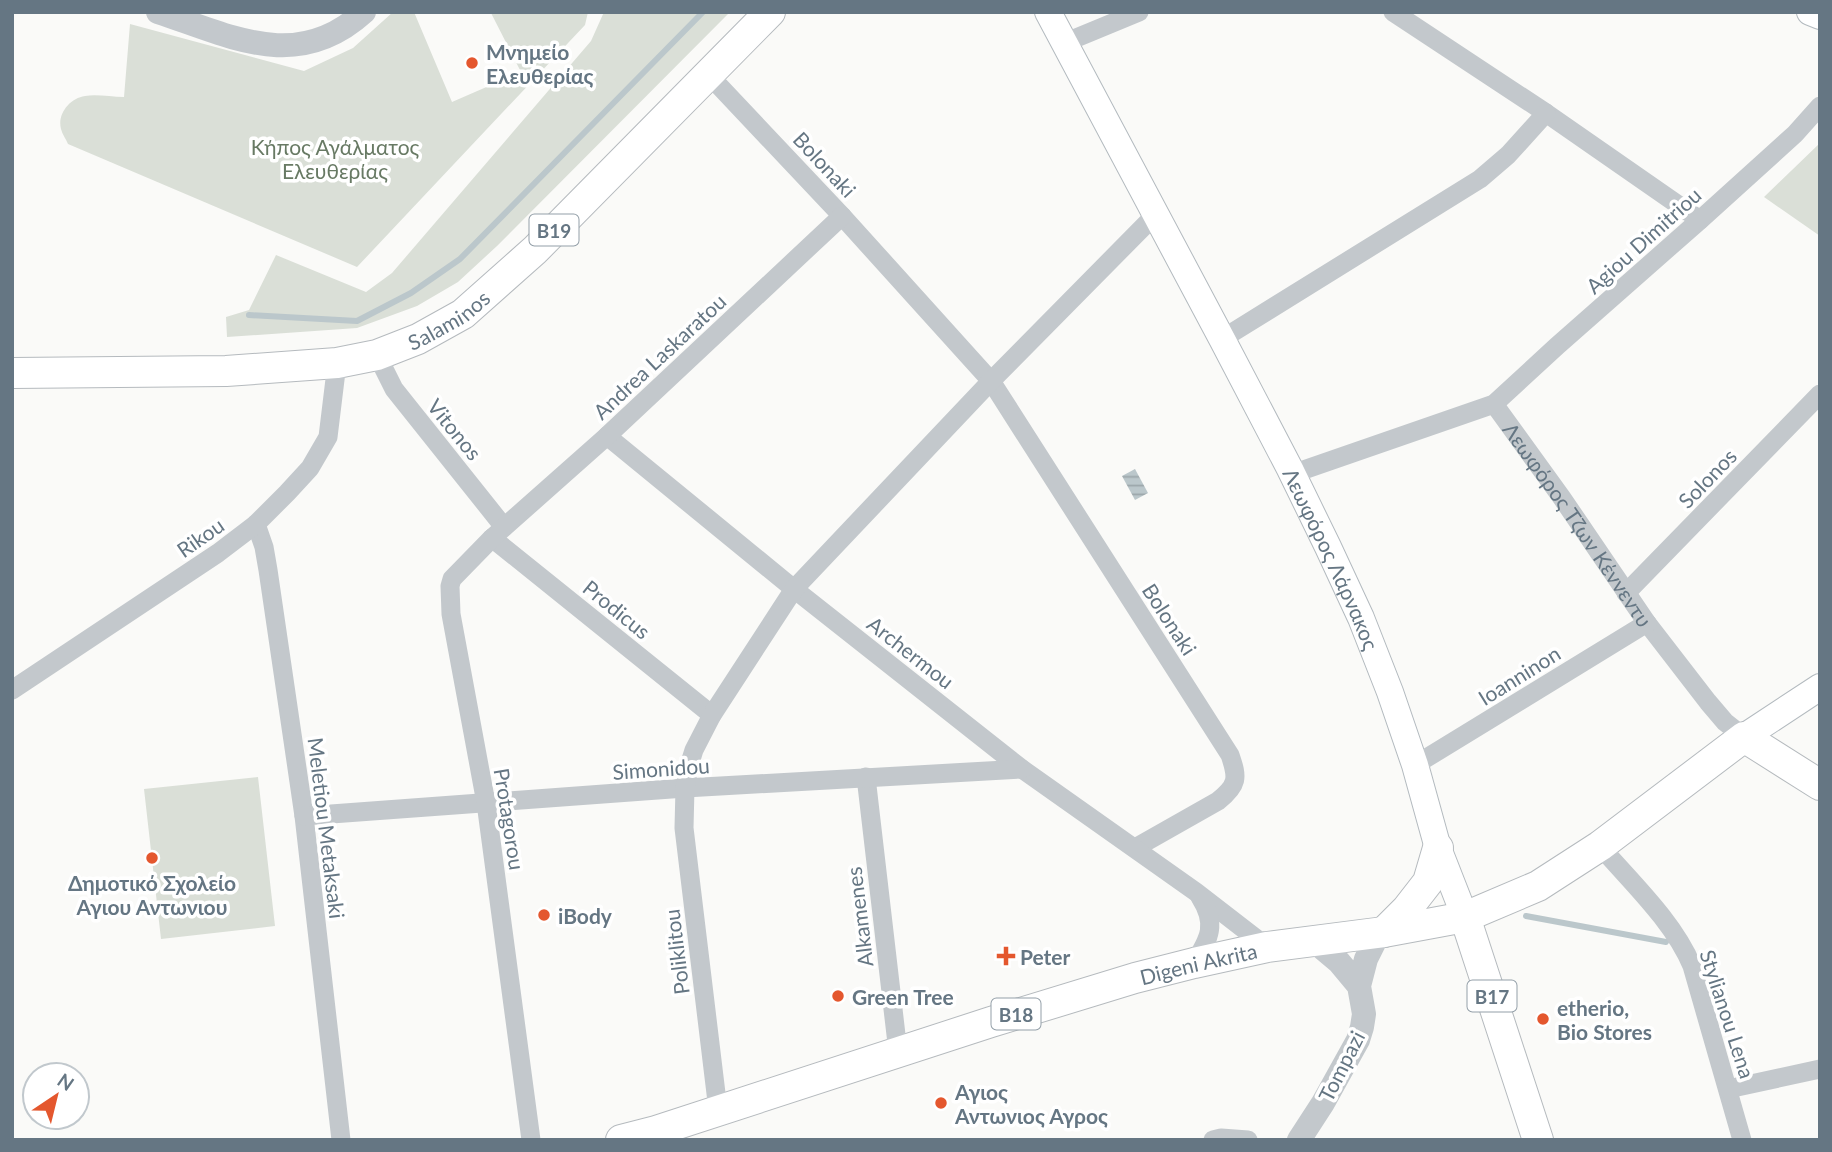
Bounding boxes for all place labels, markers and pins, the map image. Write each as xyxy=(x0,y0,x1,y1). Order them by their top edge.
place label: Μνημείο Ελευθερίας xyxy=(486,39,594,88)
marker: Μνημείο Ελευθερίας xyxy=(464,55,480,71)
marker: Δημοτικό Σχολείο Αγιου Αντωνιου xyxy=(144,850,160,866)
place label: Δημοτικό Σχολείο Αγιου Αντωνιου xyxy=(68,870,236,919)
place label: iBody xyxy=(558,903,613,928)
marker: iBody xyxy=(536,907,552,923)
place label: Peter xyxy=(1020,944,1071,969)
marker: Peter xyxy=(998,948,1014,964)
place label: Green Tree xyxy=(852,984,954,1009)
marker: Green Tree xyxy=(830,988,846,1004)
place label: etherio, Bio Stores xyxy=(1557,995,1652,1044)
marker: etherio, Bio Stores xyxy=(1535,1011,1551,1027)
place label: Αγιος Αντωνιος Αγρος xyxy=(954,1079,1108,1128)
marker: Αγιος Αντωνιος Αγρος xyxy=(933,1095,949,1111)

